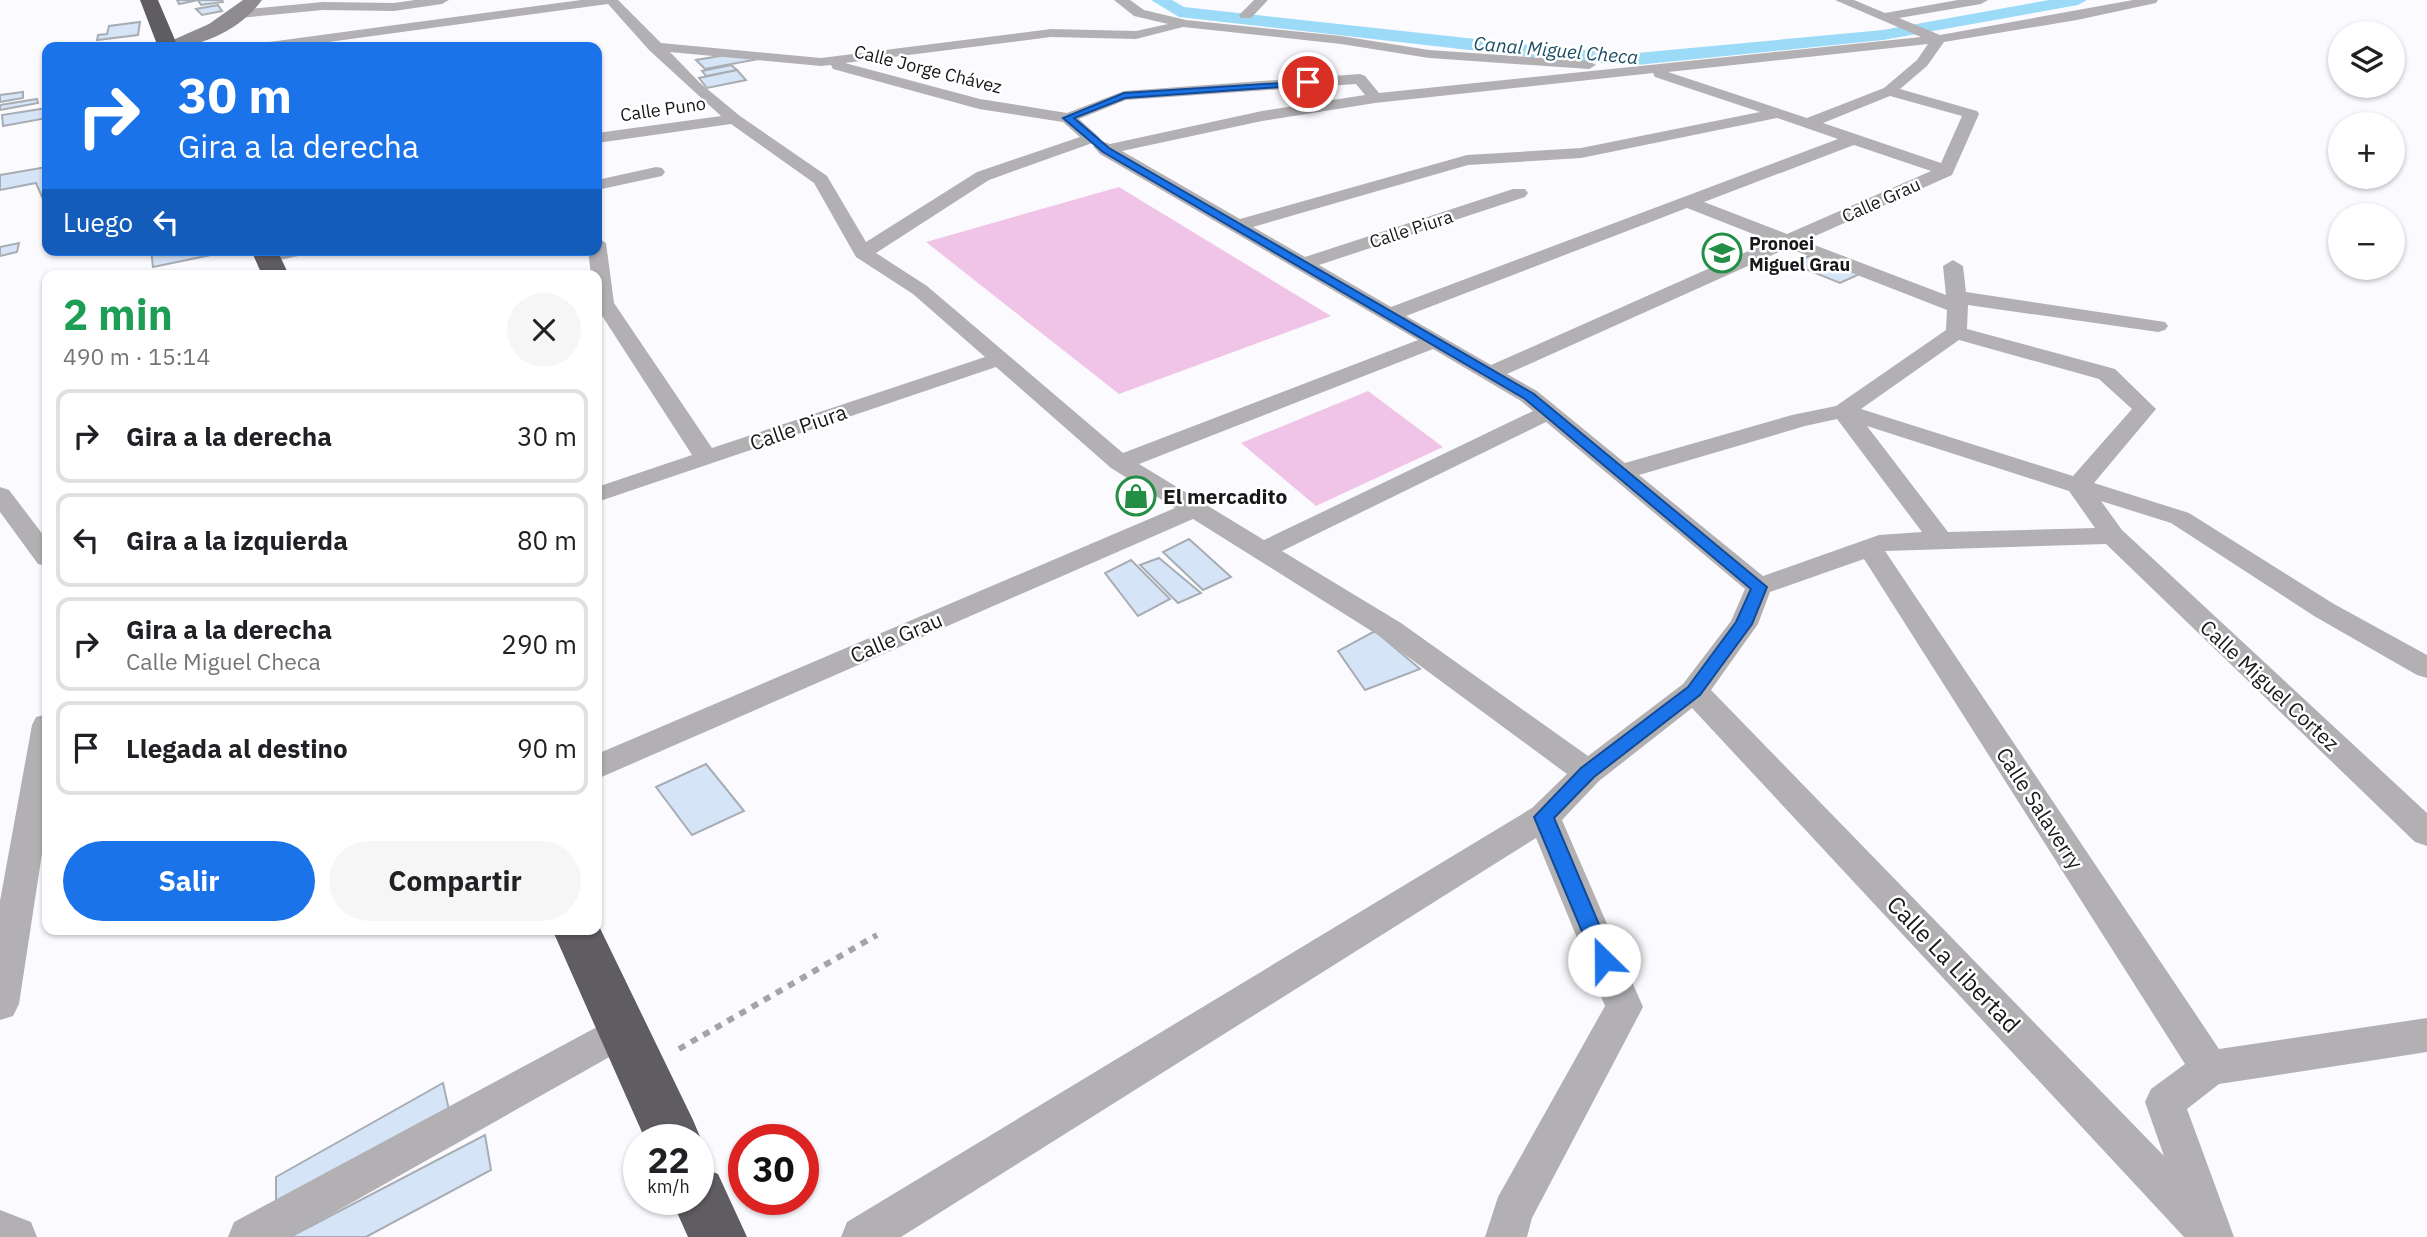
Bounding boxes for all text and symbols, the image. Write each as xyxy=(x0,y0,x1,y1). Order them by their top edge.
map controls xyxy=(2328,21,2405,280)
button: layers xyxy=(2328,21,2405,98)
water label: Canal Miguel Checa xyxy=(1473,31,1639,69)
street label: Calle Jorge Chávez xyxy=(852,40,1004,98)
pin xyxy=(1278,52,1338,112)
text: 30 m xyxy=(178,63,292,126)
icon: arrive xyxy=(1289,63,1327,101)
icon: right xyxy=(63,70,154,161)
street label: Calle Puno xyxy=(619,92,707,126)
button: + xyxy=(2328,112,2405,189)
text: Gira a la derecha xyxy=(178,125,419,167)
street label: Calle Grau xyxy=(1838,173,1924,227)
icon: left xyxy=(147,203,185,241)
button: − xyxy=(2328,203,2405,280)
text: Luego xyxy=(63,205,133,239)
street label: Calle Piura xyxy=(1366,205,1456,253)
school or university icon: Pronoei Miguel Grau xyxy=(1701,232,1743,274)
place label: Pronoei Miguel Grau xyxy=(1749,232,1850,276)
text: 2 min xyxy=(63,287,173,342)
button: close xyxy=(507,293,581,367)
text: 490 m · 15:14 xyxy=(63,341,210,371)
street label: Calle Piura xyxy=(746,397,850,457)
icon: right xyxy=(67,417,105,455)
text: Gira a la derecha xyxy=(126,419,332,453)
text: 30 m xyxy=(517,419,577,453)
shop icon: El mercadito xyxy=(1115,475,1157,517)
place label: El mercadito xyxy=(1163,482,1288,510)
icon: left xyxy=(67,521,105,559)
text: Gira a la izquierda xyxy=(126,523,348,557)
text: 80 m xyxy=(517,523,577,557)
street label: Calle Grau xyxy=(846,605,946,669)
text: Gira a la derecha xyxy=(126,612,332,646)
street label: Calle Miguel Cortez xyxy=(2194,613,2346,757)
icon: right xyxy=(67,625,105,663)
text: 290 m xyxy=(501,627,577,661)
text: Calle Miguel Checa xyxy=(126,646,321,676)
icon: arrive xyxy=(67,729,105,767)
text: Llegada al destino xyxy=(126,731,348,765)
text: 90 m xyxy=(517,731,577,765)
street label: Calle Salaverry xyxy=(1990,742,2090,875)
button: Salir xyxy=(63,841,315,921)
button: Compartir xyxy=(329,841,581,921)
street label: Calle La Libertad xyxy=(1880,888,2028,1040)
position arrow xyxy=(1567,923,1641,997)
speed limit sign: 30 xyxy=(728,1124,819,1215)
text: 22 xyxy=(647,1137,690,1183)
text: km/h xyxy=(647,1175,690,1198)

